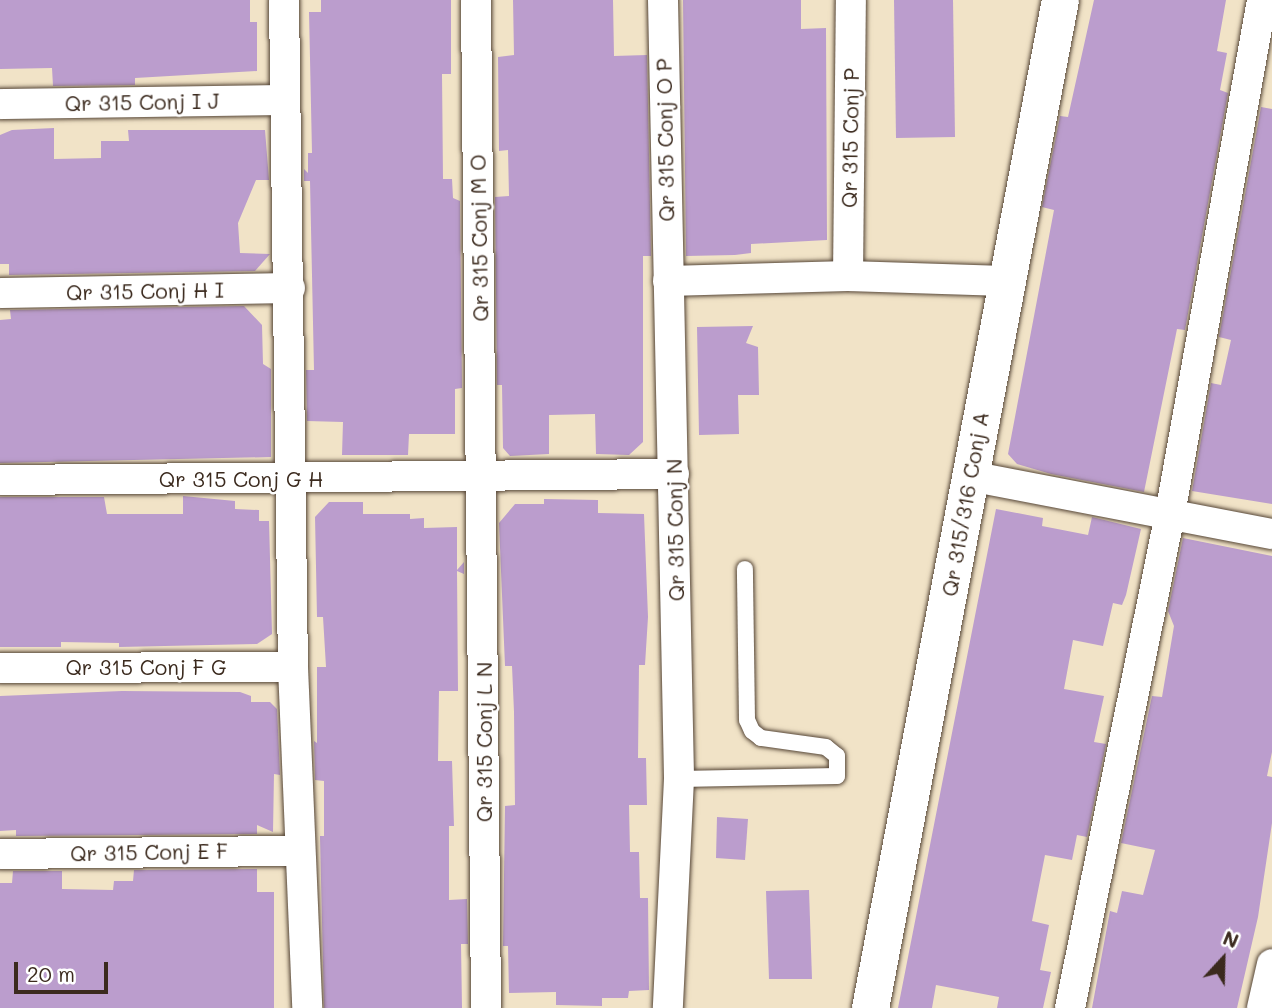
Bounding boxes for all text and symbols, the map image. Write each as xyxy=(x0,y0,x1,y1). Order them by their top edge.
street label: Qr 315 Conj O P xyxy=(651,58,679,222)
street label: Qr 315 Conj P xyxy=(836,68,864,208)
street label: Qr 315 Conj I J xyxy=(64,88,220,116)
street label: Qr 315 Conj M O xyxy=(465,154,493,322)
street label: Qr 315 Conj H I xyxy=(66,277,224,305)
street label: Qr 315/316 Conj A xyxy=(936,410,994,598)
street label: Qr 315 Conj N xyxy=(661,458,689,602)
street label: Qr 315 Conj G H xyxy=(159,466,323,492)
street label: Qr 315 Conj F G xyxy=(65,654,227,680)
street label: Qr 315 Conj L N xyxy=(471,662,497,822)
street label: Qr 315 Conj E F xyxy=(70,838,228,866)
north arrow xyxy=(1188,924,1258,994)
text: N xyxy=(1220,925,1242,953)
scale bar xyxy=(18,948,112,992)
text: 20 m xyxy=(27,960,75,987)

